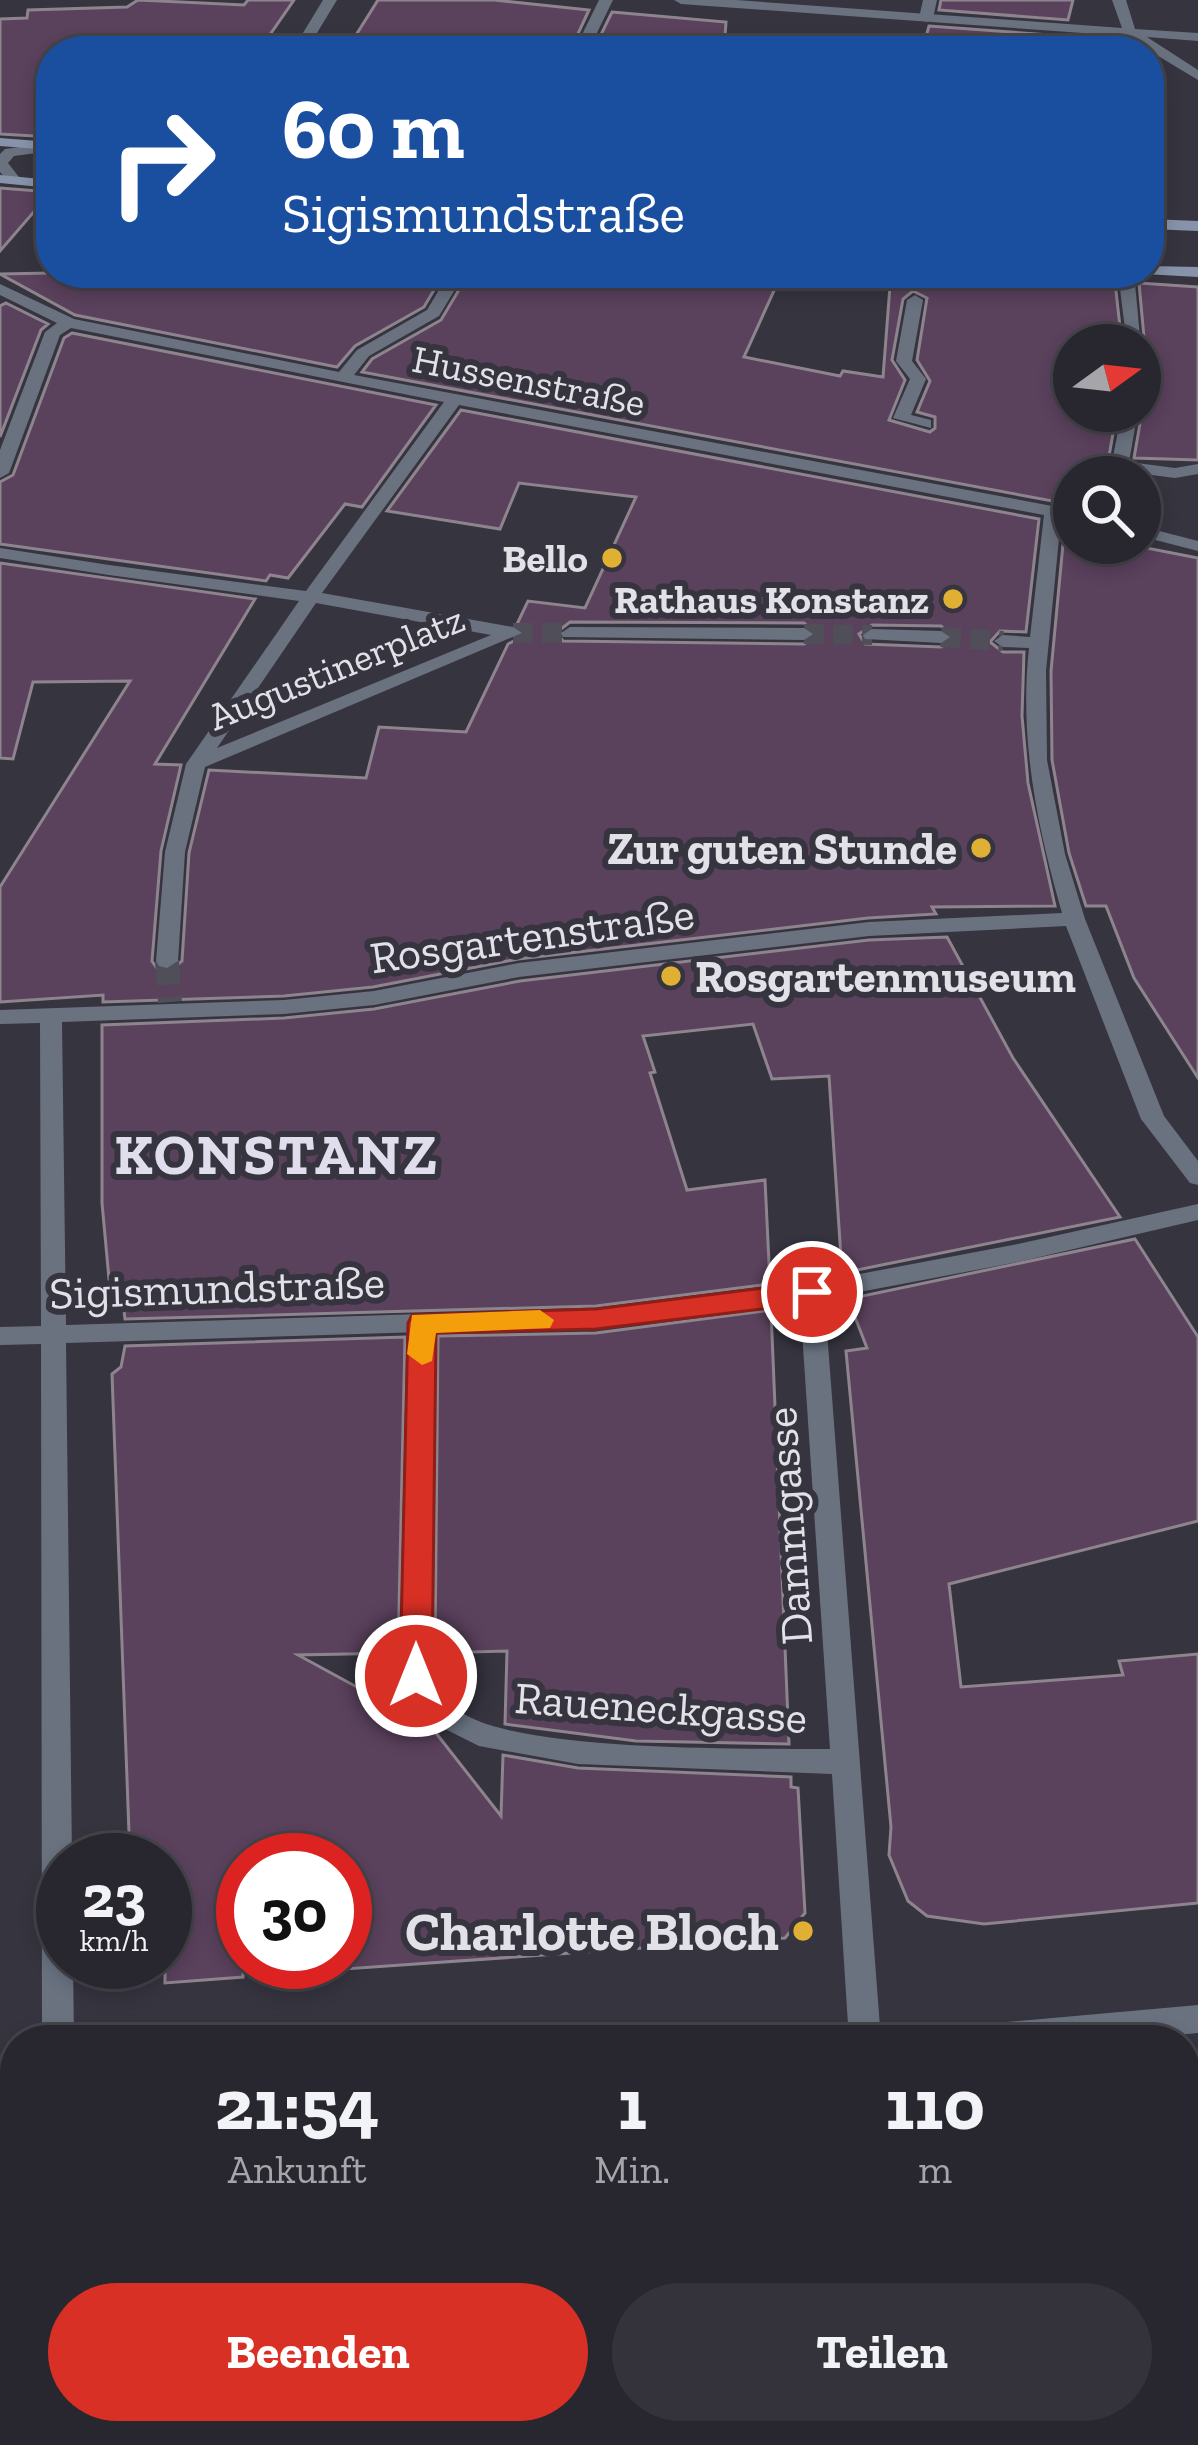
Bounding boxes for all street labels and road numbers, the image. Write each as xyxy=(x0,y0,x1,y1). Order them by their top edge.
street label: Hussenstraße xyxy=(409,335,649,426)
street label: Augustinerplatz xyxy=(201,595,471,740)
street label: Rosgartenstraße xyxy=(367,887,698,985)
street label: Sigismundstraße xyxy=(48,1255,386,1321)
street label: Dammgasse xyxy=(754,1405,824,1646)
street label: Raueneckgasse xyxy=(513,1671,809,1745)

